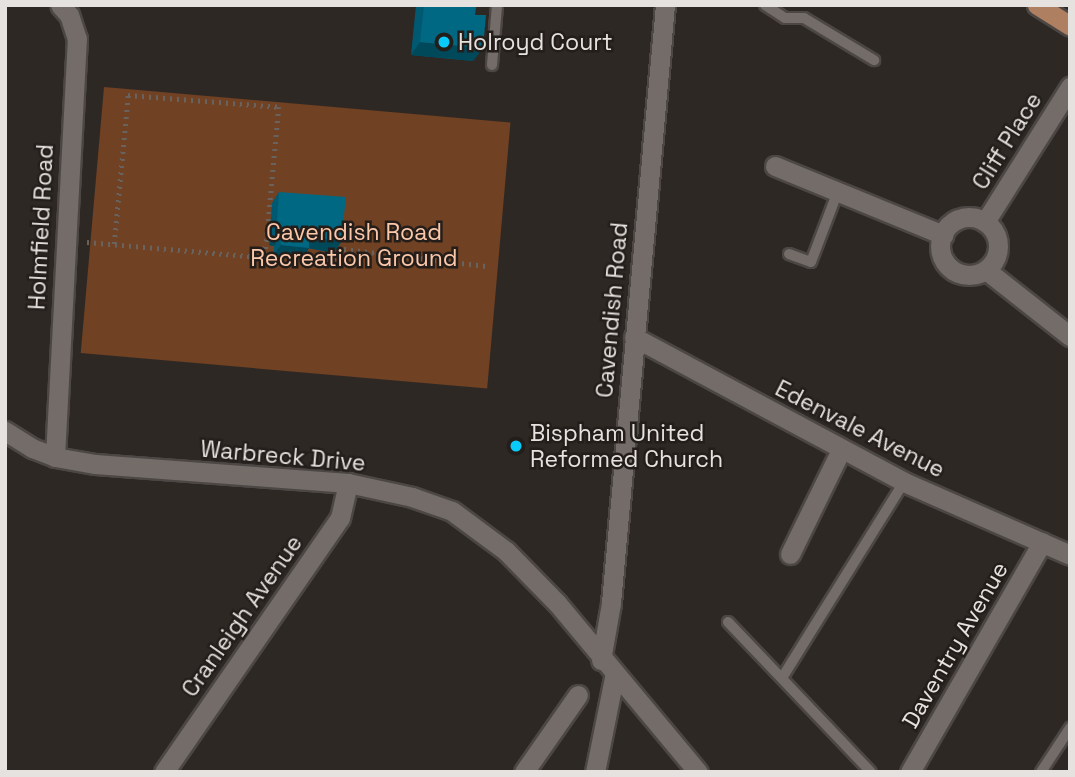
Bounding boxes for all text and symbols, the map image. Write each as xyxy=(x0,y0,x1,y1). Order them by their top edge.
place label: Holroyd Court xyxy=(458,28,613,56)
marker: Holroyd Court xyxy=(436,34,452,50)
street label: Cliff Place xyxy=(966,87,1048,195)
street label: Holmfield Road xyxy=(23,143,59,311)
park label: Cavendish Road Recreation Ground xyxy=(250,218,458,272)
street label: Cavendish Road xyxy=(591,221,633,399)
street label: Edenvale Avenue xyxy=(771,374,949,484)
place label: Bispham United Reformed Church xyxy=(530,419,723,473)
street label: Warbreck Drive xyxy=(199,435,367,477)
marker: Bispham United Reformed Church xyxy=(508,438,524,454)
street label: Cranleigh Avenue xyxy=(176,530,308,702)
street label: Daventry Avenue xyxy=(896,557,1014,733)

